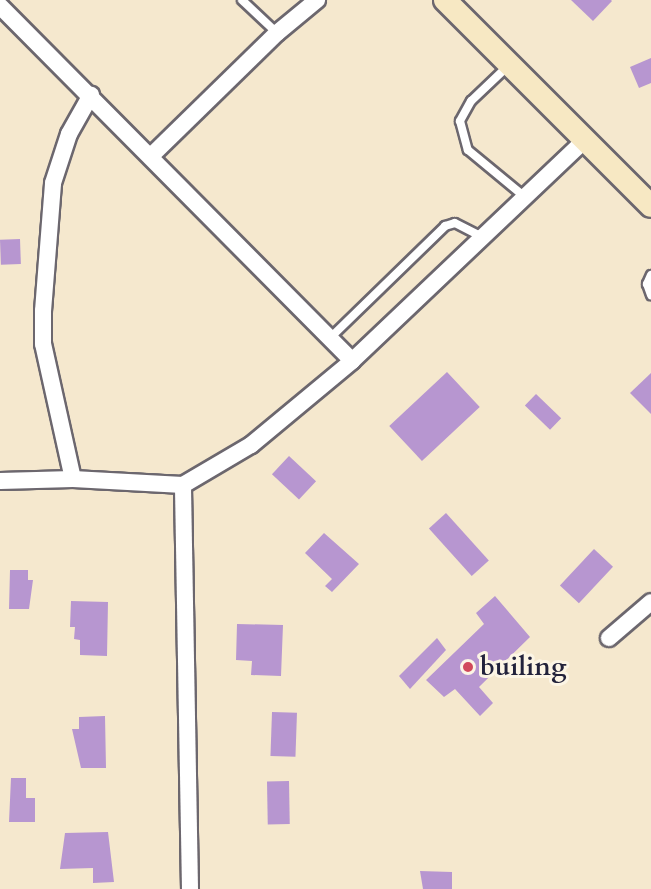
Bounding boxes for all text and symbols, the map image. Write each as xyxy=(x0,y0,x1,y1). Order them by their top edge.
place label: builing xyxy=(480,651,567,683)
marker: builing xyxy=(461,660,475,674)

